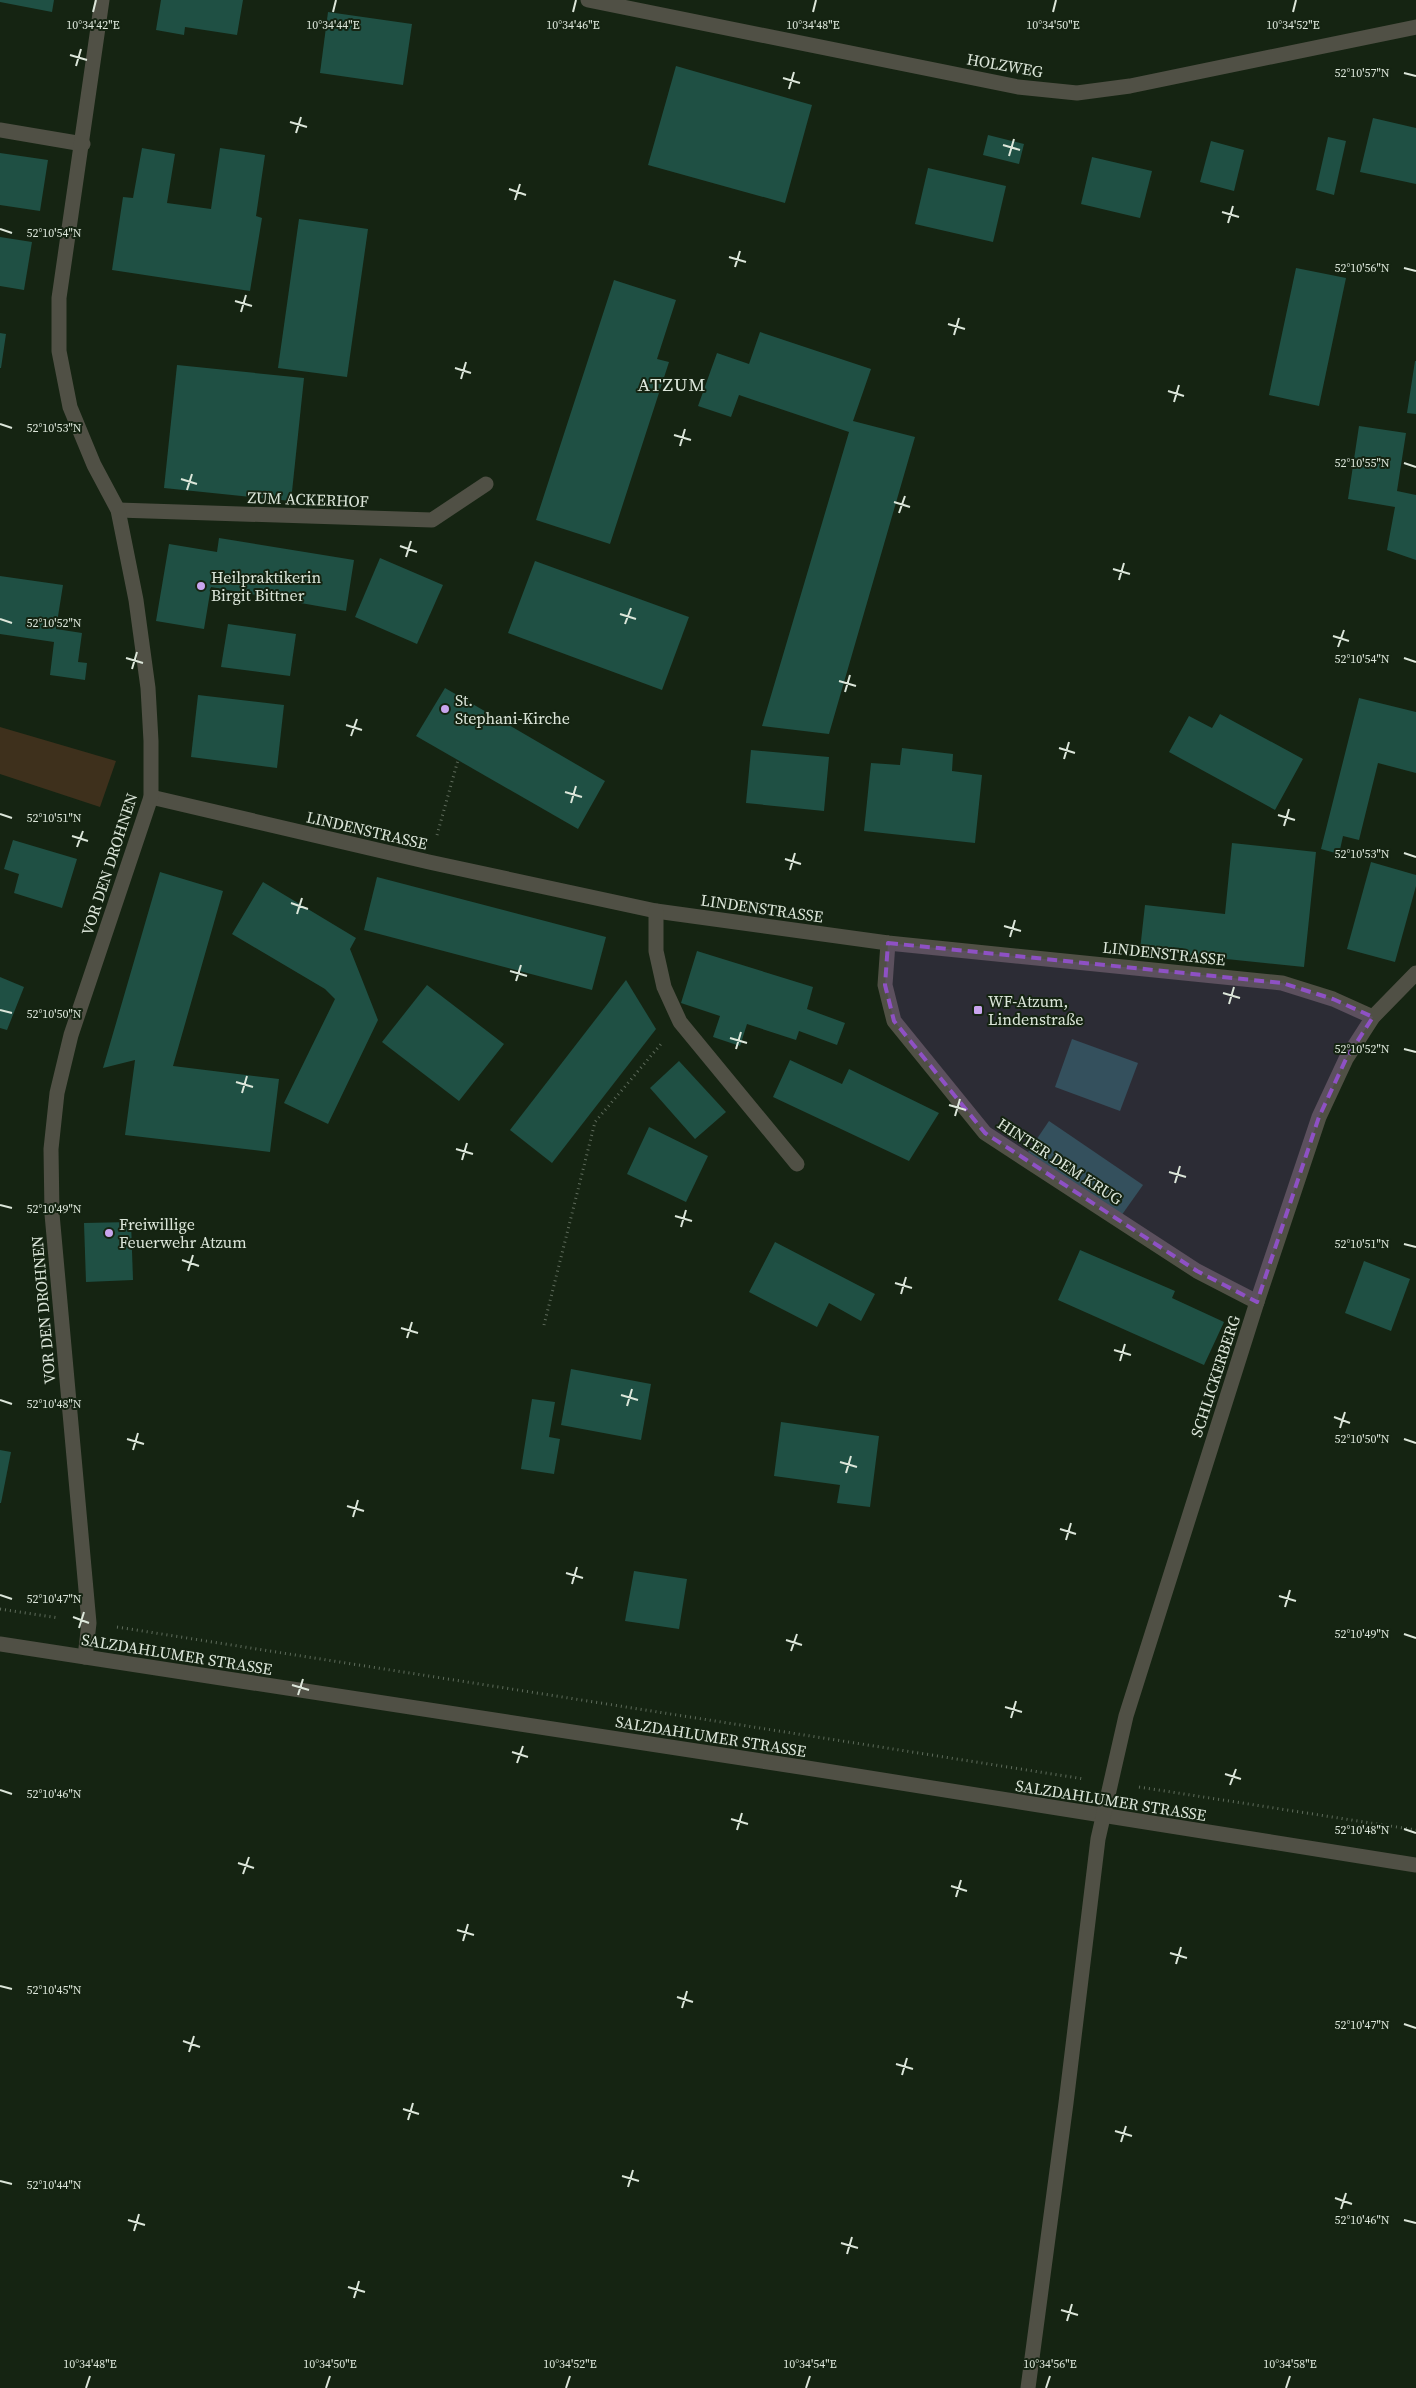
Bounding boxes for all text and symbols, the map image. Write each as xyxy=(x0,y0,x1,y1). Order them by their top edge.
text: 10°34'42"E xyxy=(66,17,120,33)
text: 10°34'44"E xyxy=(306,17,360,33)
text: 10°34'46"E xyxy=(546,17,600,33)
text: 10°34'48"E xyxy=(786,17,840,33)
text: 10°34'50"E xyxy=(1026,17,1080,33)
text: 10°34'52"E xyxy=(1266,17,1320,33)
street label: HOLZWEG xyxy=(965,47,1045,83)
text: 52°10'57"N xyxy=(1334,65,1390,81)
text: 52°10'54"N xyxy=(26,225,82,241)
text: 52°10'56"N xyxy=(1334,260,1390,276)
district label: ATZUM xyxy=(638,371,706,397)
text: 52°10'53"N xyxy=(26,420,82,436)
text: 52°10'55"N xyxy=(1334,455,1390,471)
street label: ZUM ACKERHOF xyxy=(247,486,369,512)
place label: Heilpraktikerin Birgit Bittner xyxy=(211,566,322,606)
marker: Heilpraktikerin Birgit Bittner xyxy=(195,580,207,592)
text: 52°10'52"N xyxy=(26,615,82,631)
text: 52°10'54"N xyxy=(1334,651,1390,667)
place label: St. Stephani-Kirche xyxy=(455,689,570,729)
marker: St. Stephani-Kirche xyxy=(439,703,451,715)
street label: VOR DEN DROHNEN xyxy=(76,790,142,938)
street label: LINDENSTRASSE xyxy=(304,805,430,855)
text: 52°10'51"N xyxy=(26,810,82,826)
text: 52°10'53"N xyxy=(1334,846,1390,862)
street label: LINDENSTRASSE xyxy=(699,889,825,928)
street label: LINDENSTRASSE xyxy=(1101,936,1227,970)
place label: WF-Atzum, Lindenstraße xyxy=(988,990,1083,1030)
marker: WF-Atzum, Lindenstraße xyxy=(972,1004,984,1016)
text: 52°10'50"N xyxy=(26,1006,82,1022)
text: 52°10'52"N xyxy=(1334,1041,1390,1057)
street label: HINTER DEM KRUG xyxy=(993,1112,1127,1210)
text: 52°10'49"N xyxy=(26,1201,82,1217)
place label: Freiwillige Feuerwehr Atzum xyxy=(119,1213,247,1253)
marker: Freiwillige Feuerwehr Atzum xyxy=(103,1227,115,1239)
street label: VOR DEN DROHNEN xyxy=(26,1235,60,1385)
text: 52°10'51"N xyxy=(1334,1236,1390,1252)
street label: SCHLICKERBERG xyxy=(1185,1312,1245,1440)
text: 52°10'48"N xyxy=(26,1396,82,1412)
text: 52°10'50"N xyxy=(1334,1431,1390,1447)
text: 52°10'47"N xyxy=(26,1591,82,1607)
text: 52°10'49"N xyxy=(1334,1626,1390,1642)
street label: SALZDAHLUMER STRASSE xyxy=(80,1628,274,1680)
street label: SALZDAHLUMER STRASSE xyxy=(614,1710,808,1762)
street label: SALZDAHLUMER STRASSE xyxy=(1014,1774,1208,1826)
text: 52°10'46"N xyxy=(26,1786,82,1802)
text: 52°10'48"N xyxy=(1334,1822,1390,1838)
text: 52°10'45"N xyxy=(26,1982,82,1998)
text: 52°10'47"N xyxy=(1334,2017,1390,2033)
text: 52°10'44"N xyxy=(26,2177,82,2193)
text: 52°10'46"N xyxy=(1334,2212,1390,2228)
text: 10°34'48"E xyxy=(63,2356,117,2372)
text: 10°34'50"E xyxy=(303,2356,357,2372)
text: 10°34'52"E xyxy=(543,2356,597,2372)
text: 10°34'54"E xyxy=(783,2356,837,2372)
text: 10°34'56"E xyxy=(1023,2356,1077,2372)
text: 10°34'58"E xyxy=(1263,2356,1317,2372)

